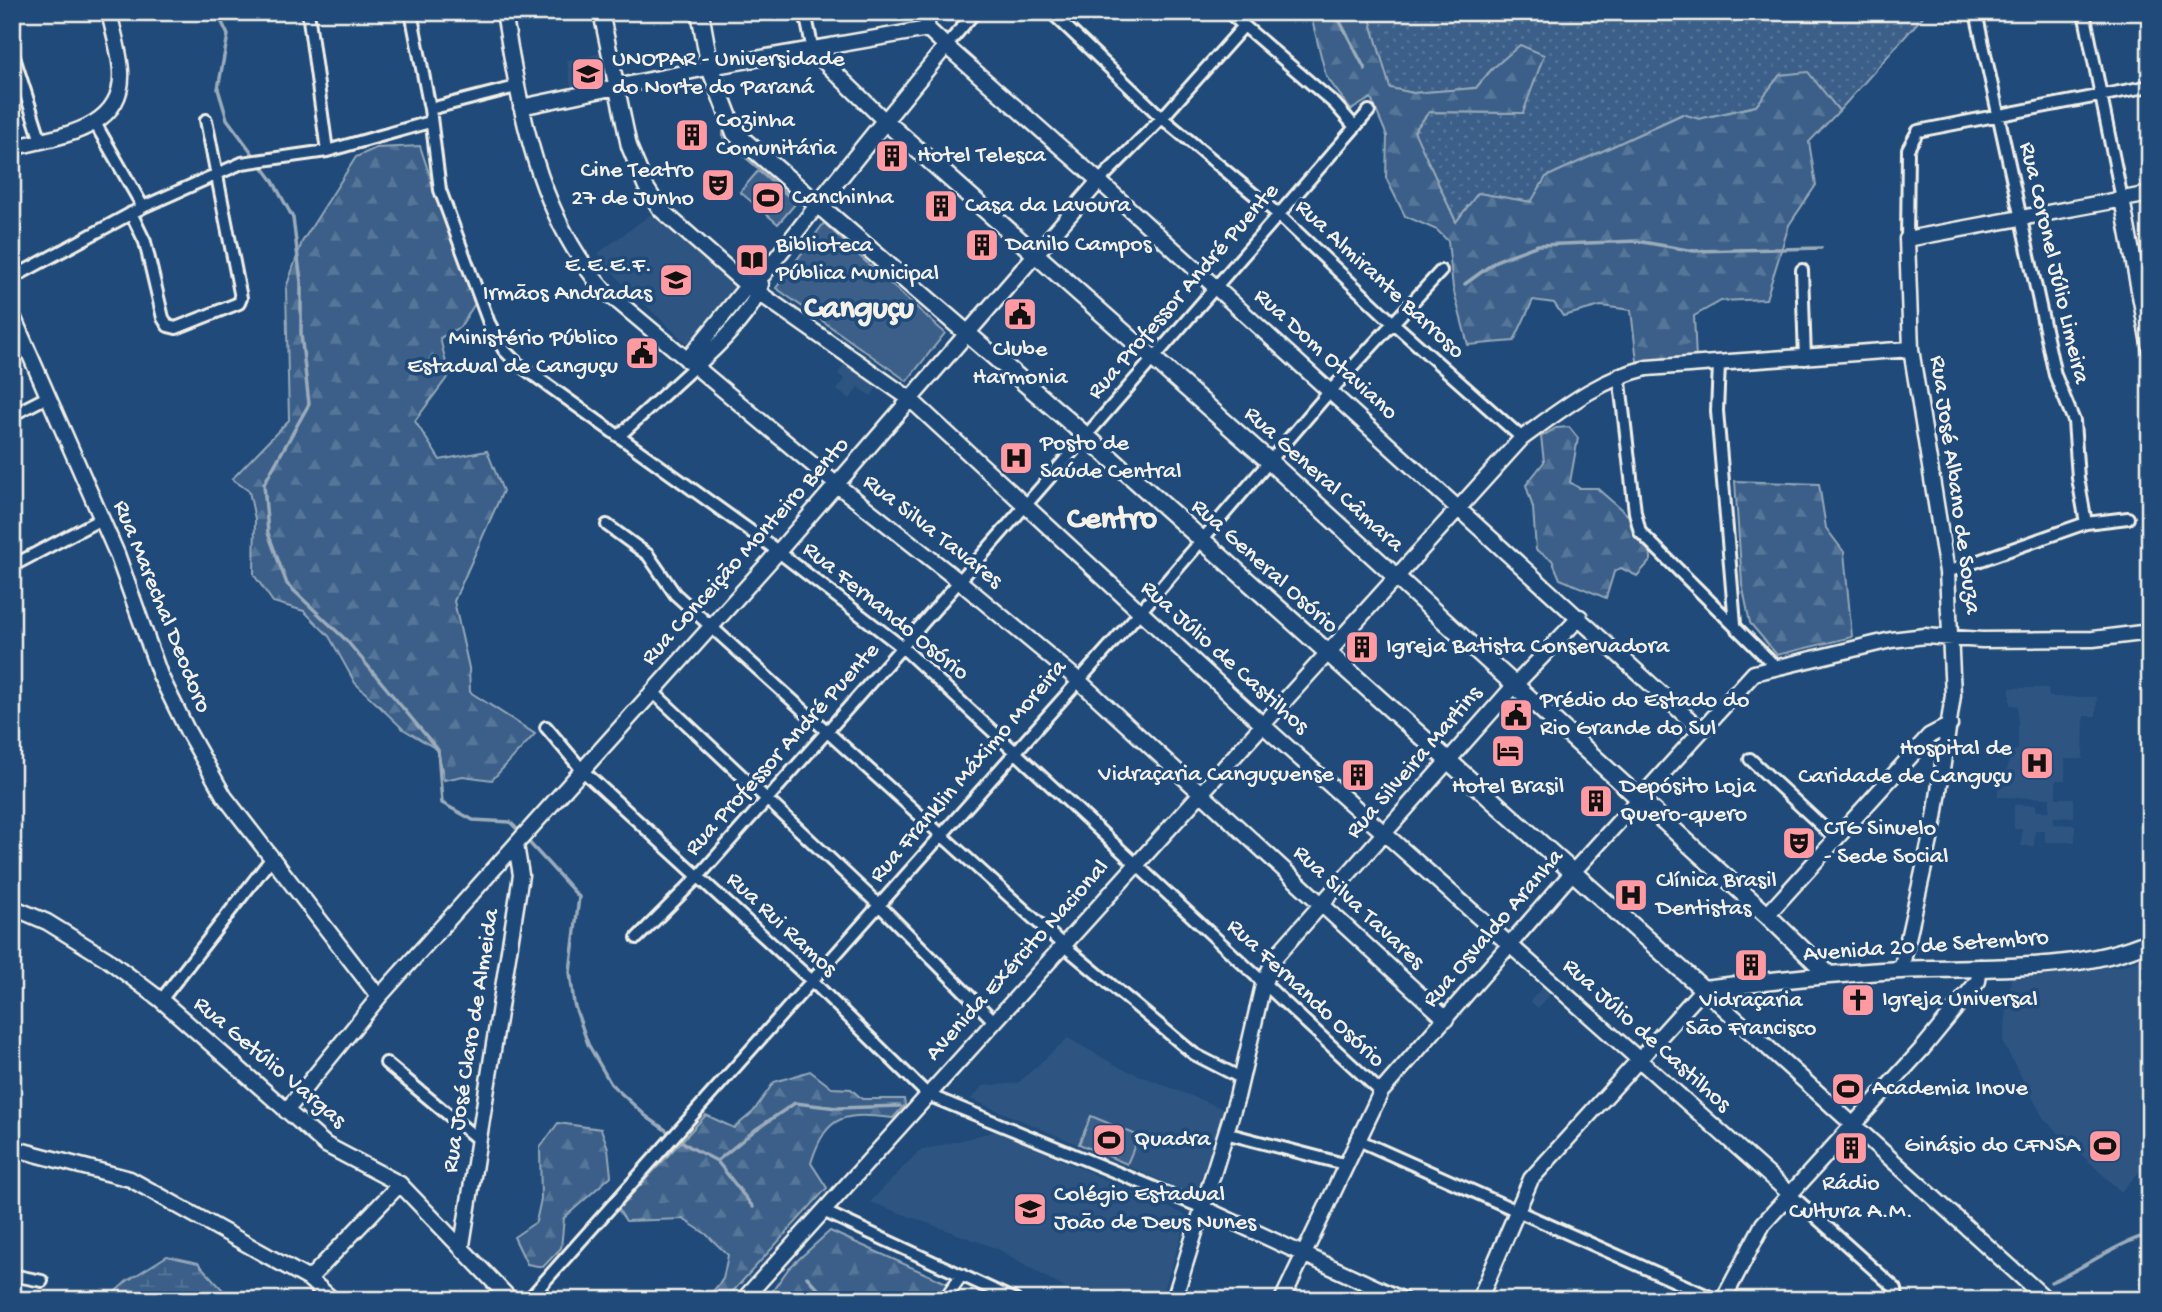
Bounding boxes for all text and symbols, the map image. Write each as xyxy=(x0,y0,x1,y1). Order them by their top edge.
place label: UNOPAR - Universidade do Norte do Paraná xyxy=(612,46,845,103)
school or university icon: UNOPAR - Universidade do Norte do Paraná xyxy=(569,55,607,93)
place label: Cozinha Comunitária xyxy=(716,107,837,164)
building icon: Cozinha Comunitária xyxy=(673,116,711,154)
building icon: Hotel Telesca xyxy=(873,137,911,175)
street label: Rua Coronel Júlio Limeira xyxy=(2011,139,2095,387)
place label: Hotel Telesca xyxy=(917,142,1047,171)
place label: Cine Teatro 27 de Junho xyxy=(571,157,694,214)
theatre icon: Cine Teatro 27 de Junho xyxy=(699,166,737,204)
street label: Rua Professor André Puente xyxy=(1082,177,1286,406)
sports icon: Canchinha xyxy=(749,179,787,217)
place label: Canchinha xyxy=(792,184,894,213)
building icon: Casa da Lavoura xyxy=(922,187,960,225)
place label: Casa da Lavoura xyxy=(965,192,1131,221)
street label: Rua Almirante Barroso xyxy=(1288,194,1470,366)
building icon: Danilo Campos xyxy=(963,226,1001,264)
place label: Danilo Campos xyxy=(1004,231,1153,260)
place label: Biblioteca Pública Municipal xyxy=(775,232,939,289)
library icon: Biblioteca Pública Municipal xyxy=(733,241,771,279)
place label: E.E.E.F. Irmãos Andradas xyxy=(483,252,653,309)
school or university icon: E.E.E.F. Irmãos Andradas xyxy=(657,261,695,299)
street label: Rua Dom Otaviano xyxy=(1247,283,1403,427)
district label: Canguçu xyxy=(804,291,914,329)
public building icon: Clube Harmonia xyxy=(1001,295,1039,333)
place label: Ministério Público Estadual de Canguçu xyxy=(407,325,618,382)
public building icon: Ministério Público Estadual de Canguçu xyxy=(623,334,661,372)
place label: Clube Harmonia xyxy=(973,336,1068,393)
street label: Rua José Albano de Souza xyxy=(1921,354,1987,617)
street label: Rua General Câmara xyxy=(1237,400,1410,560)
place label: Posto de Saúde Central xyxy=(1039,430,1182,487)
street label: Rua Conceição Monteiro Bento xyxy=(636,432,856,672)
hospital icon: Posto de Saúde Central xyxy=(997,439,1035,477)
street label: Rua Silva Tavares xyxy=(856,468,1009,597)
street label: Rua General Osório xyxy=(1184,493,1344,641)
street label: Rua Marechal Deodoro xyxy=(105,496,217,718)
district label: Centro xyxy=(1067,502,1157,540)
street label: Rua Fernando Osório xyxy=(796,536,974,688)
street label: Rua Júlio de Castilhos xyxy=(1134,575,1315,742)
building icon: Igreja Batista Conservadora xyxy=(1343,628,1381,666)
place label: Igreja Batista Conservadora xyxy=(1386,633,1670,662)
street label: Rua Professor André Puente xyxy=(679,637,887,863)
street label: Rua Franklin Máximo Moreira xyxy=(864,654,1074,890)
street label: Rua Silveira Martins xyxy=(1340,679,1490,846)
place label: Prédio do Estado do Rio Grande do Sul xyxy=(1539,687,1749,744)
public building icon: Prédio do Estado do Rio Grande do Sul xyxy=(1497,696,1535,734)
hotel icon: Hotel Brasil xyxy=(1489,732,1527,770)
place label: Hospital de Caridade de Canguçu xyxy=(1798,735,2013,792)
hospital icon: Hospital de Caridade de Canguçu xyxy=(2018,744,2056,782)
building icon: Vidraçaria Canguçuense xyxy=(1339,756,1377,794)
place label: Vidraçaria Canguçuense xyxy=(1097,761,1335,790)
place label: Hotel Brasil xyxy=(1452,773,1564,802)
place label: Depósito Loja Quero-quero xyxy=(1618,773,1757,830)
building icon: Depósito Loja Quero-quero xyxy=(1577,782,1615,820)
place label: CTG Sinuelo - Sede Social xyxy=(1824,815,1948,872)
theatre icon: CTG Sinuelo - Sede Social xyxy=(1780,824,1818,862)
street label: Rua Silva Tavares xyxy=(1286,839,1431,977)
street label: Rua Osvaldo Aranha xyxy=(1417,843,1571,1014)
street label: Avenida Exército Nacional xyxy=(920,854,1116,1068)
street label: Rua Rui Ramos xyxy=(719,866,844,985)
place label: Clínica Brasil Dentistas xyxy=(1654,867,1777,924)
hospital icon: Clínica Brasil Dentistas xyxy=(1612,876,1650,914)
street label: Rua José Claro de Almeida xyxy=(437,906,507,1175)
street label: Rua Fernando Osório xyxy=(1220,913,1390,1075)
street label: Avenida 20 de Setembro xyxy=(1802,924,2050,970)
building icon: Vidraçaria São Francisco xyxy=(1732,946,1770,984)
street label: Rua Júlio de Castilhos xyxy=(1556,953,1737,1120)
church icon: Igreja Universal xyxy=(1839,981,1877,1019)
place label: Igreja Universal xyxy=(1882,986,2038,1015)
place label: Vidraçaria São Francisco xyxy=(1686,987,1816,1044)
street label: Rua Getúlio Vargas xyxy=(187,990,352,1136)
sports icon: Academia Inove xyxy=(1829,1070,1867,1108)
place label: Academia Inove xyxy=(1872,1075,2029,1104)
sports icon: Quadra xyxy=(1090,1121,1128,1159)
place label: Quadra xyxy=(1134,1126,1211,1155)
sports icon: Ginásio do CFNSA xyxy=(2086,1127,2124,1165)
building icon: Rádio Cultura A.M. xyxy=(1832,1129,1870,1167)
place label: Ginásio do CFNSA xyxy=(1904,1132,2082,1161)
place label: Rádio Cultura A.M. xyxy=(1789,1170,1913,1227)
place label: Colégio Estadual João de Deus Nunes xyxy=(1054,1181,1257,1238)
school or university icon: Colégio Estadual João de Deus Nunes xyxy=(1011,1190,1049,1228)

